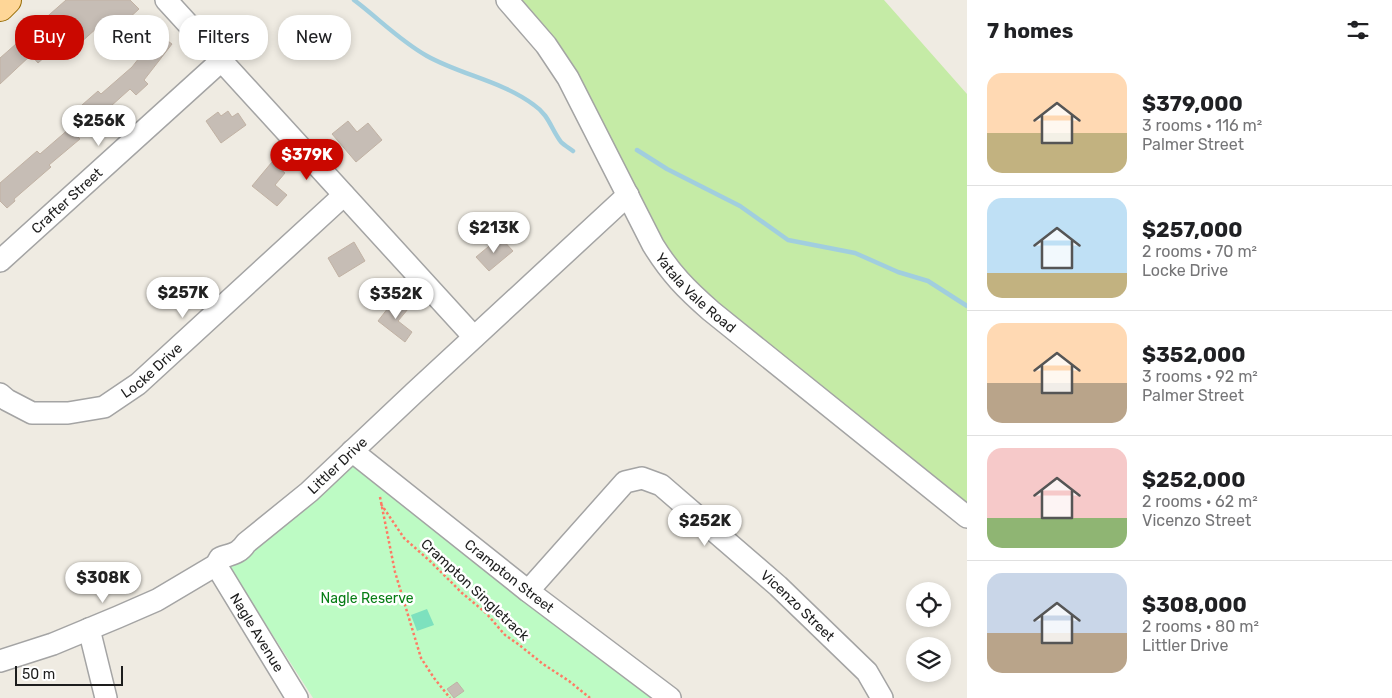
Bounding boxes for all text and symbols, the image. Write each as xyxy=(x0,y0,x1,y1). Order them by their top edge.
chip: Buy xyxy=(15,15,84,60)
chip: Rent xyxy=(94,15,169,60)
chip: Filters xyxy=(179,15,268,60)
chip: New xyxy=(278,15,351,60)
icon: filters xyxy=(1344,16,1372,44)
text: 7 homes xyxy=(987,18,1073,43)
text: $379,000 xyxy=(1142,91,1243,116)
icon: home xyxy=(1027,93,1087,153)
pin: $256K xyxy=(64,104,134,147)
text: $256K xyxy=(73,111,125,130)
text: 3 rooms · 116 m² xyxy=(1142,116,1262,135)
text: Palmer Street xyxy=(1142,135,1244,154)
pin: $379K xyxy=(272,138,342,181)
text: $379K xyxy=(281,145,333,164)
street label: Crafter Street xyxy=(28,164,106,237)
pin: $213K xyxy=(459,212,529,254)
text: $257,000 xyxy=(1142,217,1243,242)
text: $213K xyxy=(469,218,519,237)
icon: home xyxy=(1027,218,1087,278)
text: 2 rooms · 70 m² xyxy=(1142,242,1257,261)
street label: Yatala Vale Road xyxy=(652,249,739,336)
text: Locke Drive xyxy=(1142,261,1228,280)
pin: $257K xyxy=(148,276,218,319)
pin: $352K xyxy=(361,278,431,320)
text: $257K xyxy=(157,283,209,302)
text: $352K xyxy=(370,284,422,303)
street label: Locke Drive xyxy=(118,339,186,401)
text: $352,000 xyxy=(1142,342,1246,367)
icon: home xyxy=(1027,343,1087,403)
text: 3 rooms · 92 m² xyxy=(1142,367,1258,386)
text: Palmer Street xyxy=(1142,386,1244,405)
street label: Littler Drive xyxy=(304,433,371,497)
text: $252,000 xyxy=(1142,467,1245,492)
icon: home xyxy=(1027,468,1087,528)
text: 2 rooms · 62 m² xyxy=(1142,492,1258,511)
pin: $252K xyxy=(670,504,740,547)
text: $252K xyxy=(679,511,731,530)
text: Vicenzo Street xyxy=(1142,511,1251,530)
street label: Crampton Singletrack xyxy=(417,535,533,645)
street label: Crampton Street xyxy=(461,536,558,617)
pin: $308K xyxy=(68,562,138,604)
street label: Vicenzo Street xyxy=(757,566,839,645)
text: $308K xyxy=(76,568,130,587)
map controls xyxy=(906,582,951,682)
button: locate xyxy=(906,582,951,627)
street label: Nagle Avenue xyxy=(227,590,288,675)
park label: Nagle Reserve xyxy=(320,590,414,607)
text: $308,000 xyxy=(1142,592,1247,617)
icon: home xyxy=(1027,593,1087,653)
text: 2 rooms · 80 m² xyxy=(1142,617,1259,636)
text: Littler Drive xyxy=(1142,636,1228,655)
button: layers xyxy=(906,637,951,682)
scale bar xyxy=(15,663,122,686)
text: 50 m xyxy=(22,666,55,683)

